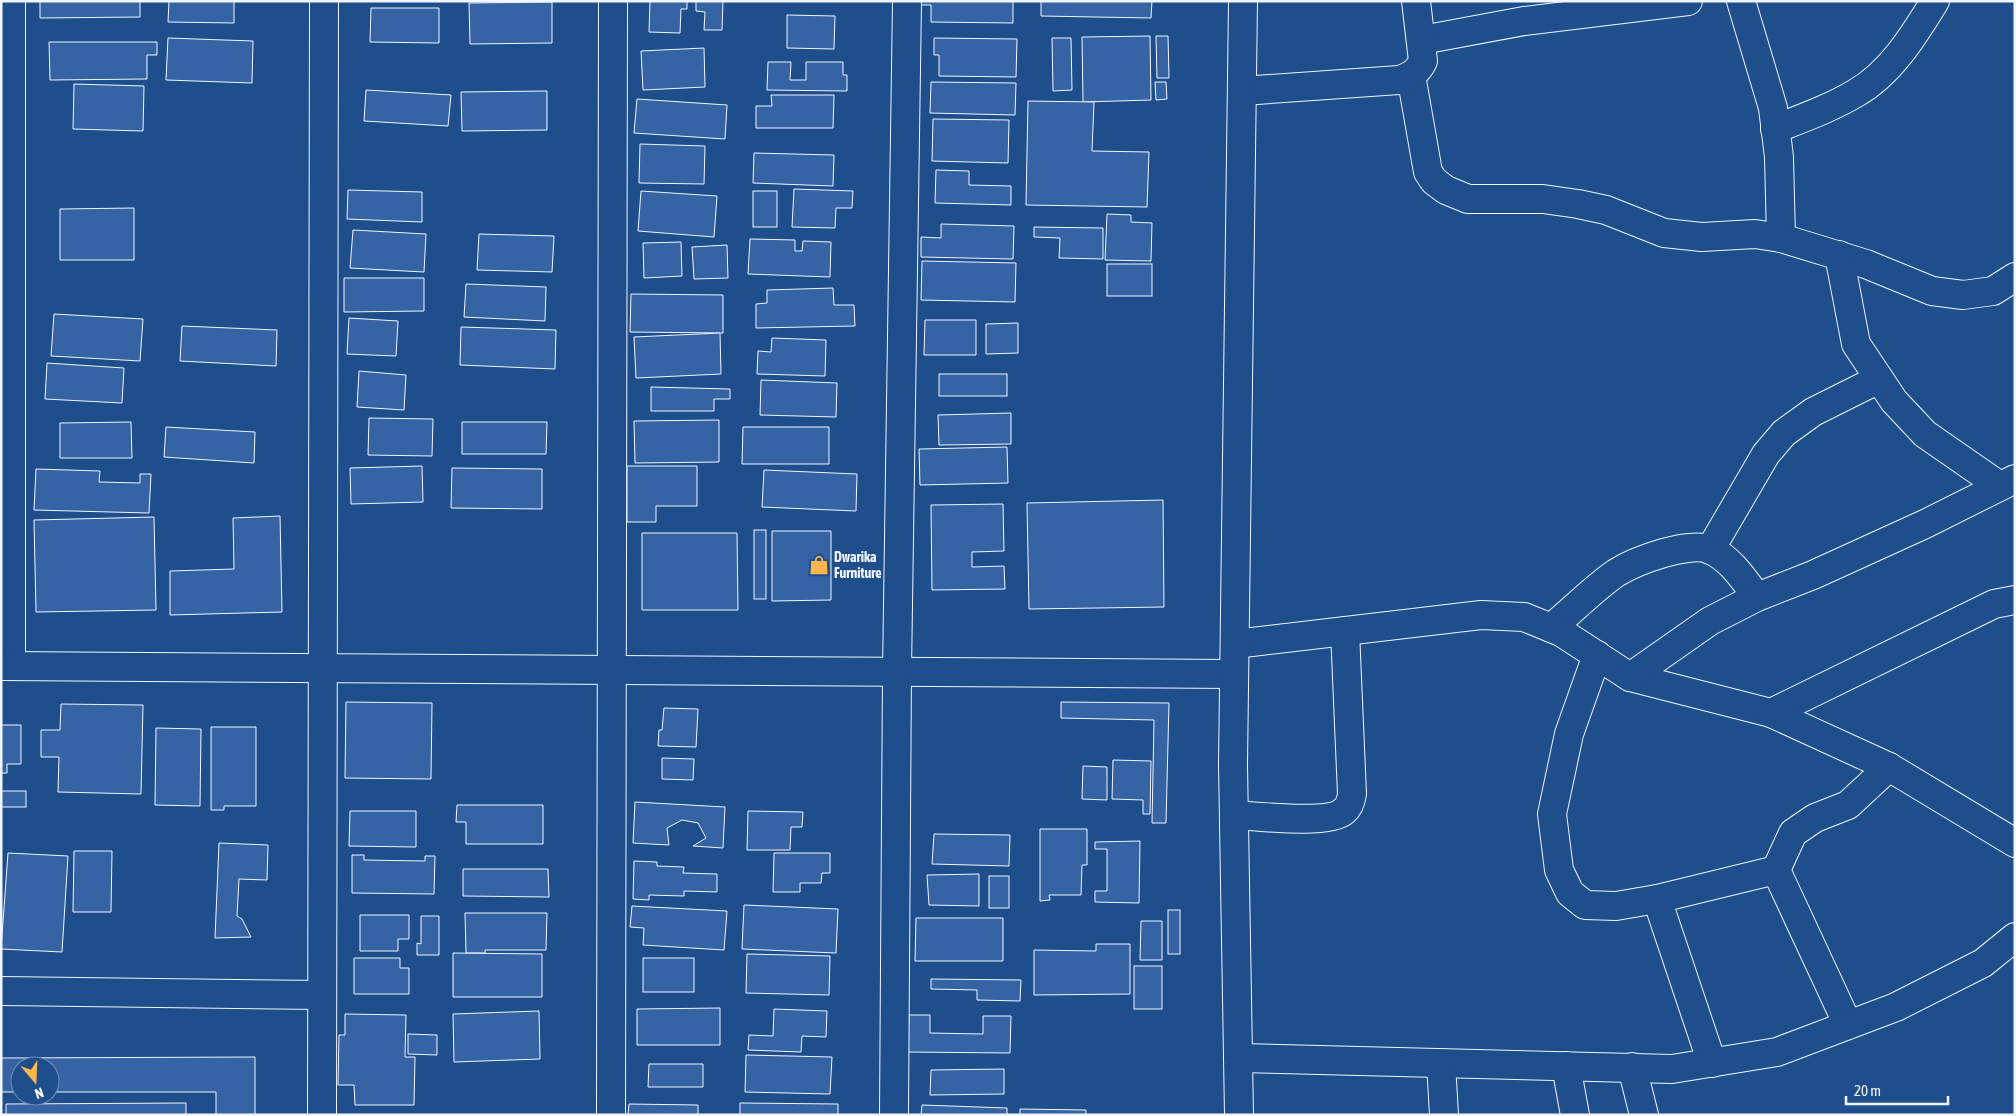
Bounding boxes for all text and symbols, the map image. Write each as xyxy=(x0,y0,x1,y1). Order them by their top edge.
place label: Dwarika Furniture xyxy=(834,549,882,581)
shop icon: Dwarika Furniture xyxy=(808,554,830,576)
north arrow xyxy=(10,1056,60,1106)
scale bar xyxy=(1846,1074,1948,1106)
text: 20 m xyxy=(1854,1082,1881,1099)
text: N xyxy=(33,1084,46,1102)

